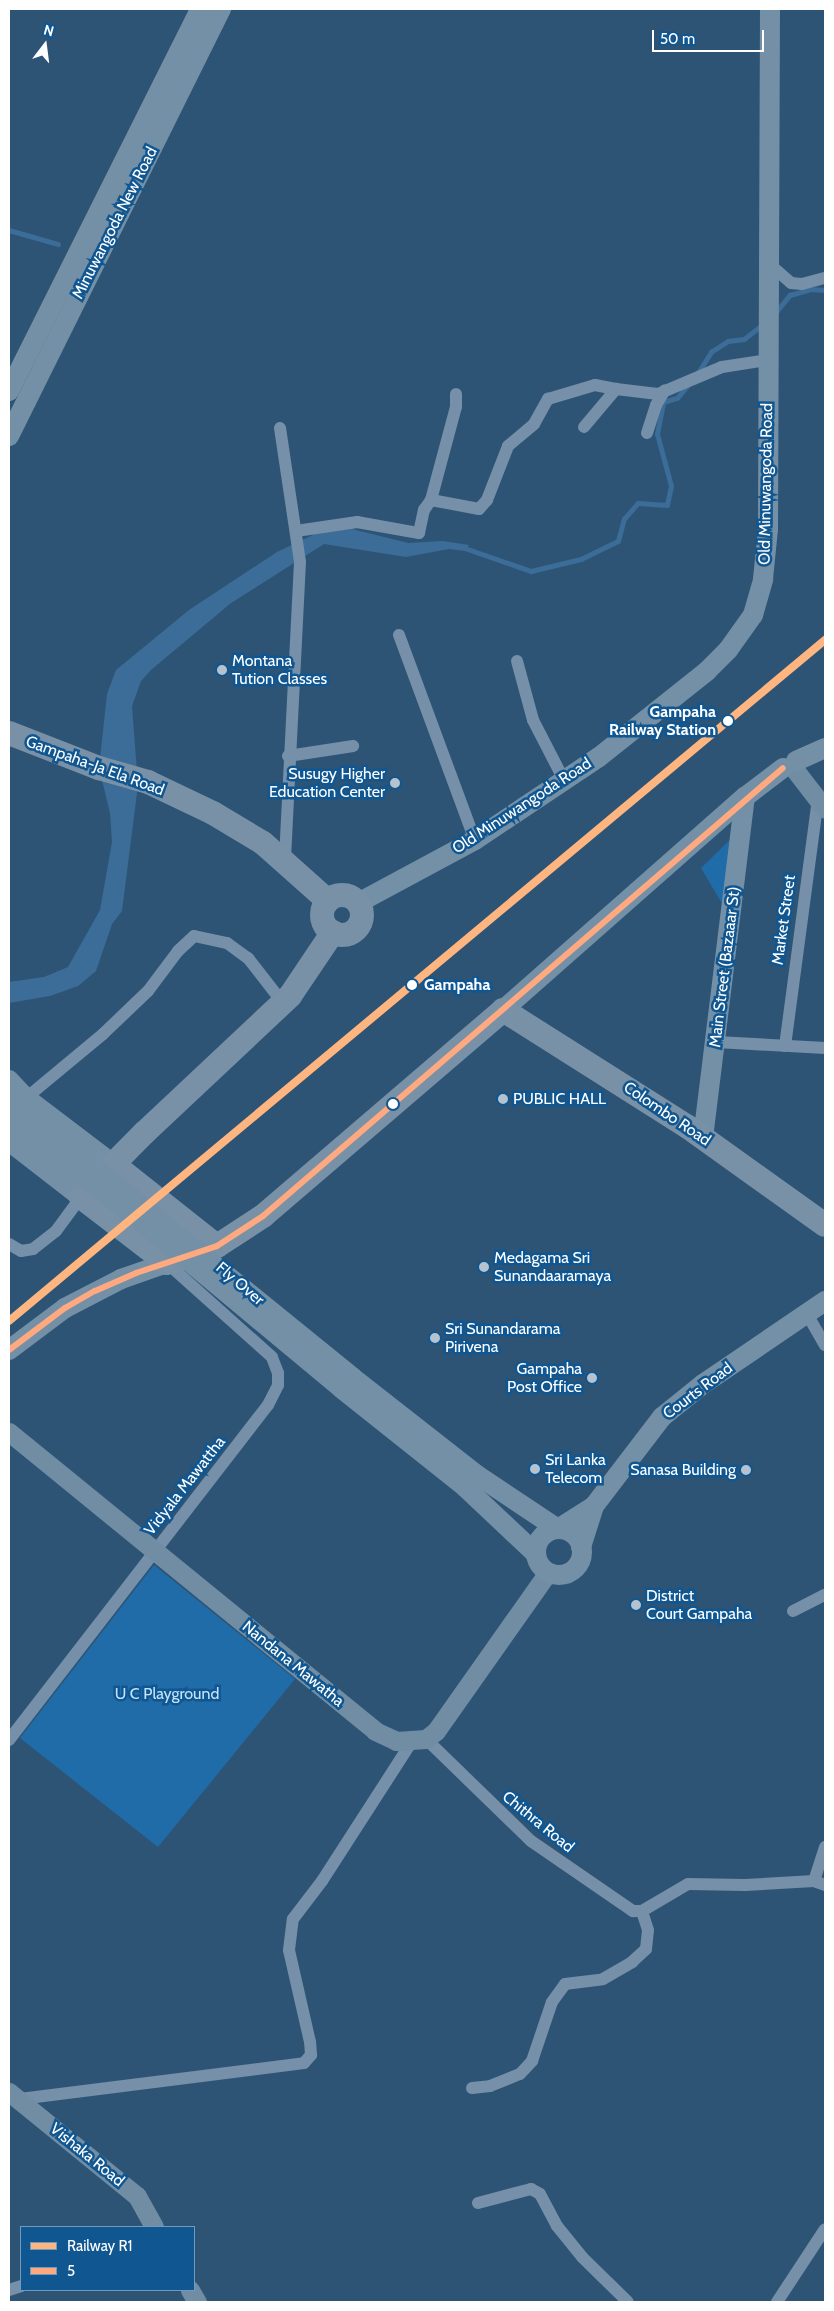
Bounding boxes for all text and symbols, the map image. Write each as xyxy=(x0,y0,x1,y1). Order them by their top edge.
north arrow xyxy=(20,20,70,70)
scale bar xyxy=(654,20,766,52)
text: N xyxy=(42,21,56,40)
text: 50 m xyxy=(660,30,695,48)
street label: Minuwangoda New Road xyxy=(68,144,162,302)
street label: Old Minuwangoda Road xyxy=(755,403,777,565)
place label: Montana Tution Classes xyxy=(232,651,327,689)
marker: Montana Tution Classes xyxy=(216,664,228,676)
place label: Gampaha Railway Station xyxy=(609,702,716,740)
marker: Gampaha Railway Station xyxy=(719,712,737,730)
street label: Gampaha-Ja Ela Road xyxy=(23,732,167,800)
street label: Old Minuwangoda Road xyxy=(449,754,595,858)
place label: Susugy Higher Education Center xyxy=(269,764,385,802)
marker: Susugy Higher Education Center xyxy=(389,777,401,789)
street label: Market Street xyxy=(768,874,800,966)
street label: Main Street (Bazaaar St) xyxy=(706,885,744,1049)
place label: Gampaha xyxy=(424,975,490,995)
marker: Gampaha xyxy=(403,976,421,994)
street label: Colombo Road xyxy=(620,1078,714,1150)
place label: PUBLIC HALL xyxy=(513,1089,606,1109)
marker: PUBLIC HALL xyxy=(497,1093,509,1105)
unlabelled marker xyxy=(388,1099,398,1109)
place label: Medagama Sri Sunandaaramaya xyxy=(494,1248,611,1286)
street label: Fly Over xyxy=(212,1258,268,1310)
marker: Medagama Sri Sunandaaramaya xyxy=(478,1261,490,1273)
place label: Sri Sunandarama Pirivena xyxy=(445,1319,560,1357)
marker: Sri Sunandarama Pirivena xyxy=(429,1332,441,1344)
place label: Gampaha Post Office xyxy=(507,1359,582,1397)
street label: Courts Road xyxy=(659,1359,737,1423)
marker: Gampaha Post Office xyxy=(586,1372,598,1384)
street label: Vidyala Mawattha xyxy=(140,1433,230,1539)
place label: Sri Lanka Telecom xyxy=(545,1450,606,1488)
place label: Sanasa Building xyxy=(630,1460,736,1480)
marker: Sri Lanka Telecom xyxy=(529,1463,541,1475)
marker: Sanasa Building xyxy=(740,1464,752,1476)
place label: District Court Gampaha xyxy=(646,1586,752,1624)
marker: District Court Gampaha xyxy=(630,1599,642,1611)
street label: Nandana Mawatha xyxy=(238,1617,348,1711)
park label: U C Playground xyxy=(115,1684,219,1704)
street label: Chithra Road xyxy=(498,1787,578,1857)
street label: Vishaka Road xyxy=(46,2119,128,2191)
legend xyxy=(20,2226,195,2291)
text: Railway R1 xyxy=(67,2237,132,2255)
text: 5 xyxy=(67,2262,75,2280)

